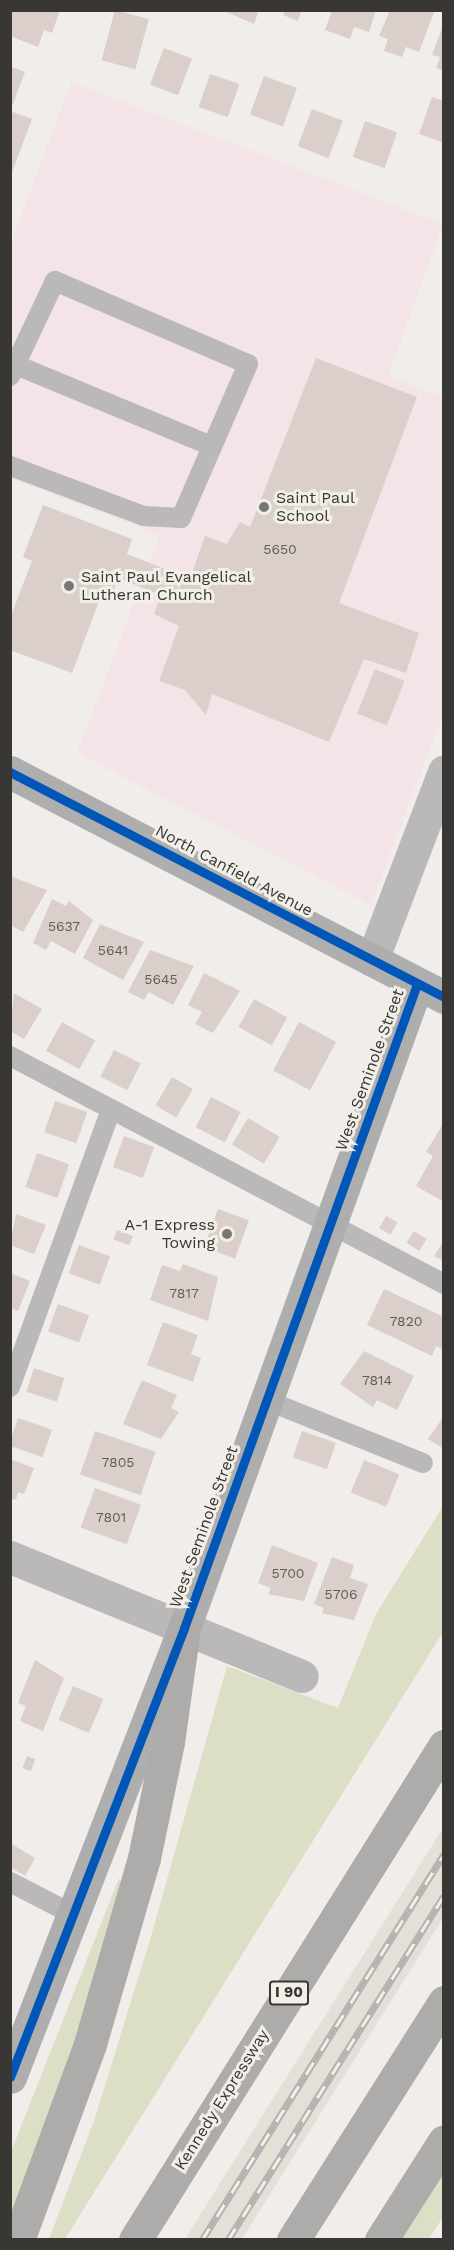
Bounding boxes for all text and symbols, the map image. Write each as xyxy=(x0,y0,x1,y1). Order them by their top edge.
place label: Saint Paul School xyxy=(276,488,355,526)
marker: Saint Paul School xyxy=(257,500,271,514)
house number: 5650 xyxy=(263,541,297,557)
place label: Saint Paul Evangelical Lutheran Church xyxy=(81,567,252,605)
marker: Saint Paul Evangelical Lutheran Church xyxy=(62,579,76,593)
street label: North Canfield Avenue xyxy=(152,821,316,921)
house number: 5637 xyxy=(48,918,80,934)
house number: 5641 xyxy=(98,942,128,958)
house number: 5645 xyxy=(144,971,178,987)
street label: West Seminole Street xyxy=(332,986,408,1154)
place label: A-1 Express Towing xyxy=(124,1215,215,1253)
marker: A-1 Express Towing xyxy=(220,1227,234,1241)
house number: 7817 xyxy=(169,1285,199,1301)
house number: 7820 xyxy=(389,1313,423,1329)
house number: 7814 xyxy=(362,1372,392,1388)
street label: West Seminole Street xyxy=(166,1443,242,1611)
house number: 7805 xyxy=(101,1454,135,1470)
house number: 7801 xyxy=(96,1509,126,1525)
house number: 5700 xyxy=(271,1565,305,1581)
house number: 5706 xyxy=(325,1586,357,1602)
road number: I 90 xyxy=(268,1981,310,2005)
street label: Kennedy Expressway xyxy=(171,2026,273,2174)

